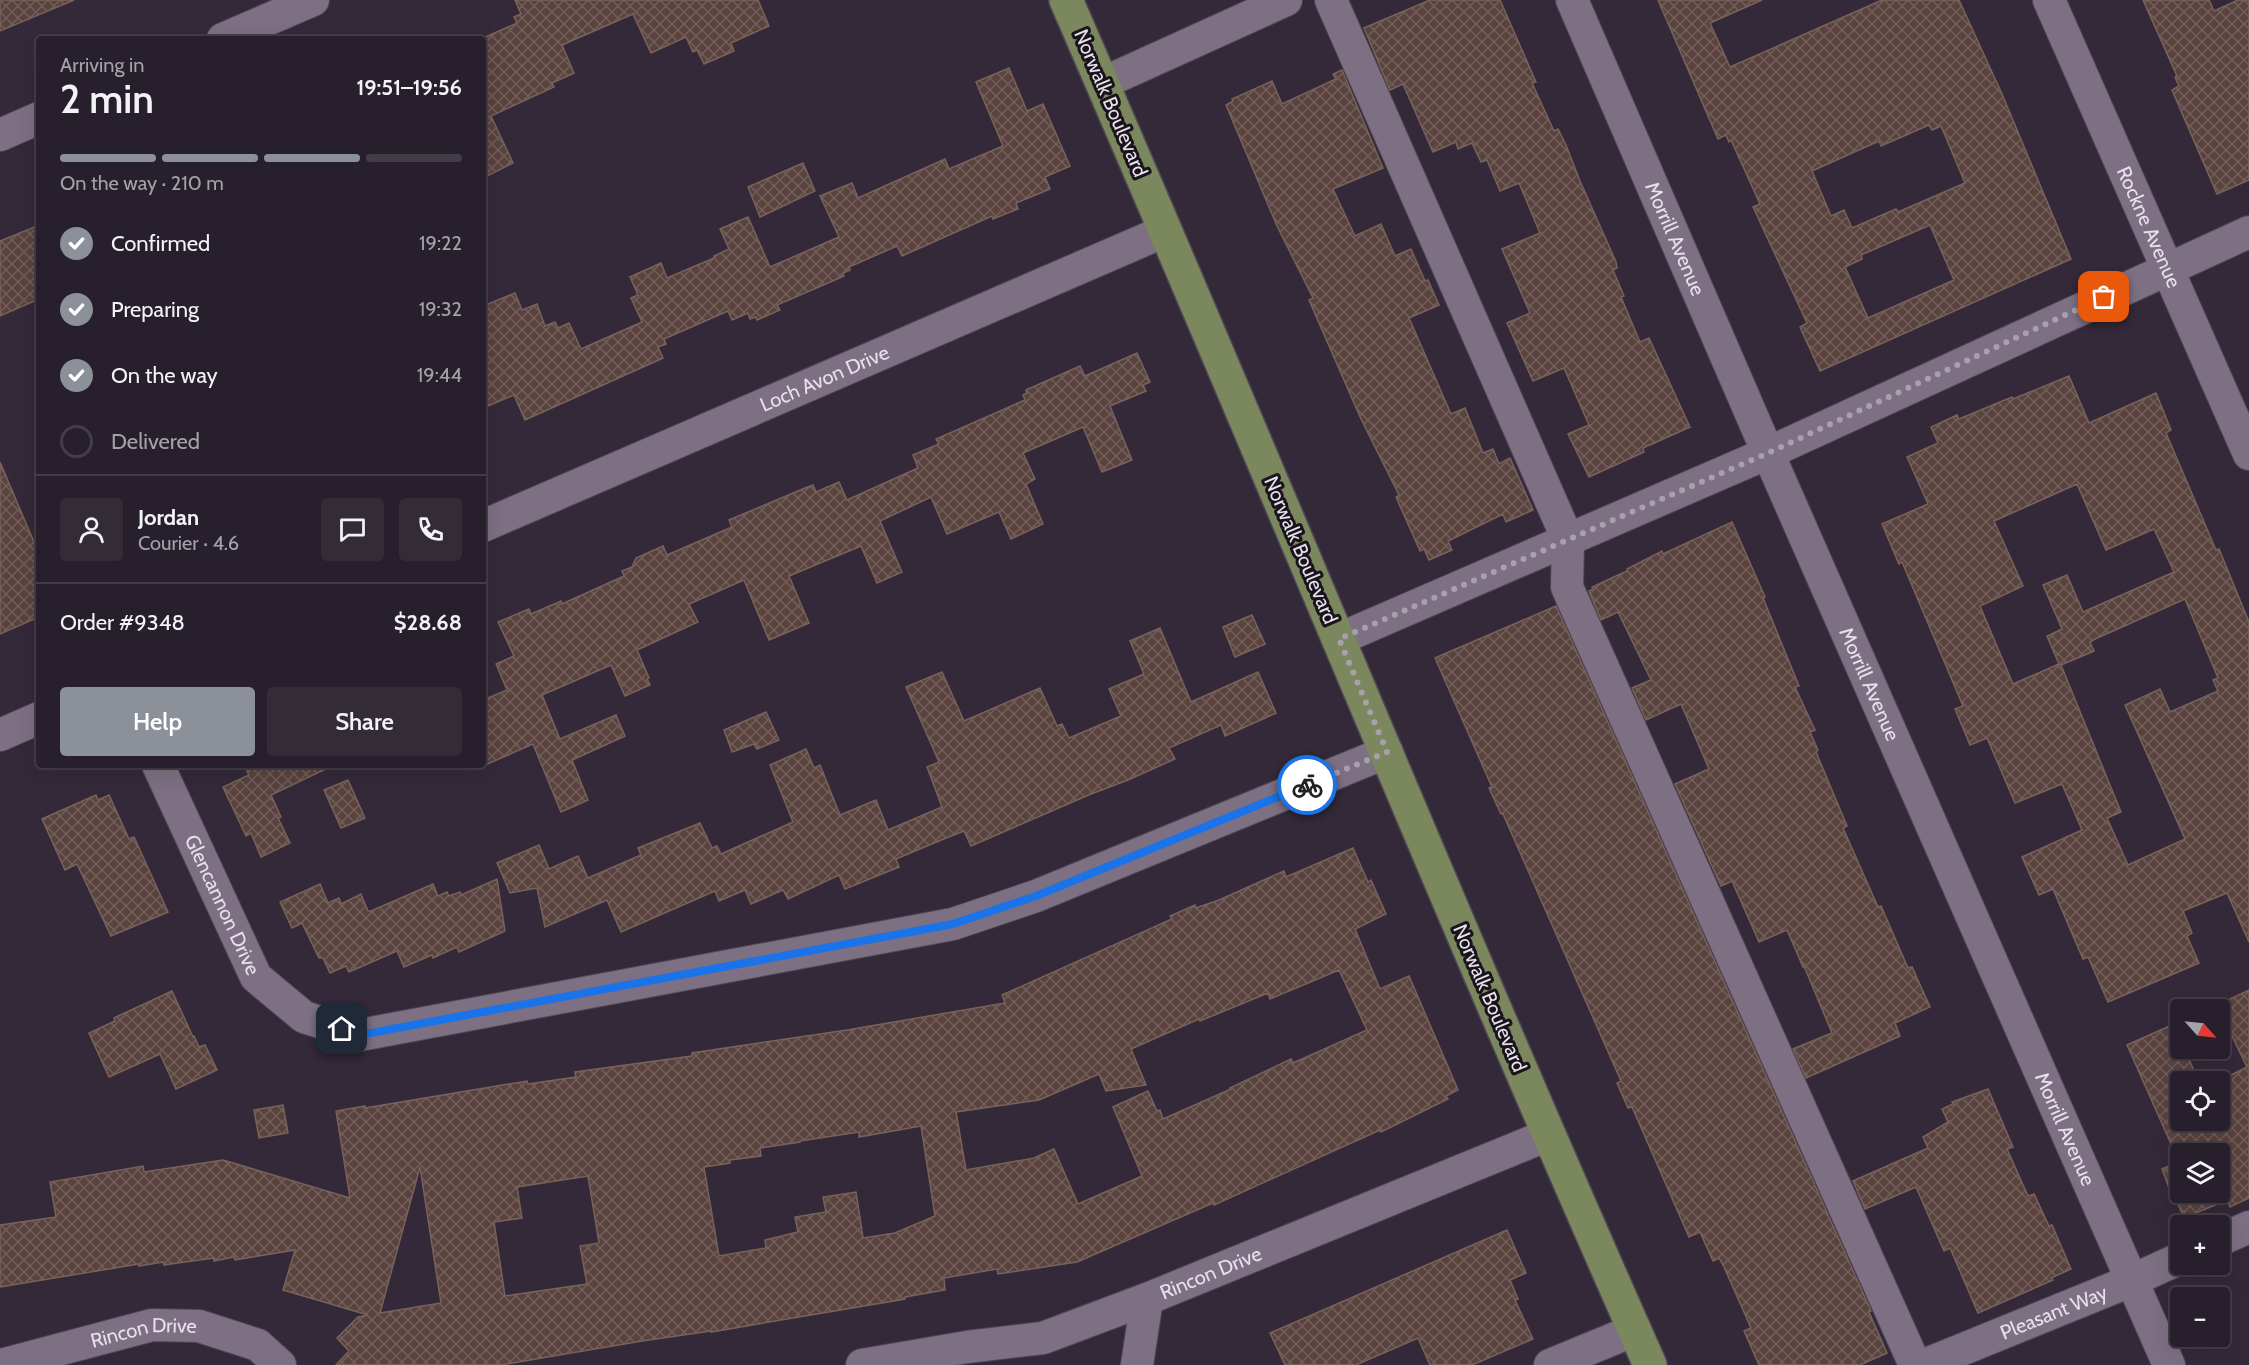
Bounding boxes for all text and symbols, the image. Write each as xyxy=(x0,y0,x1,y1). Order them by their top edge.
street label: Norwalk Boulevard xyxy=(1069,26,1153,180)
text: Arriving in xyxy=(60,53,144,77)
text: 19:51–19:56 xyxy=(356,74,462,101)
text: 2 min xyxy=(60,75,154,123)
street label: Rockne Avenue xyxy=(2112,163,2186,291)
text: On the way · 210 m xyxy=(60,171,224,195)
street label: Morrill Avenue xyxy=(1640,178,1710,299)
icon: check xyxy=(60,227,93,260)
text: Confirmed xyxy=(111,230,210,257)
text: 19:22 xyxy=(419,231,462,255)
pin xyxy=(2078,271,2129,322)
icon: bag xyxy=(2087,280,2120,313)
icon: check xyxy=(60,293,93,326)
text: Preparing xyxy=(111,296,199,323)
text: 19:32 xyxy=(419,297,462,321)
street label: Loch Avon Drive xyxy=(756,340,893,417)
icon: check xyxy=(60,359,93,392)
text: On the way xyxy=(111,362,218,389)
text: 19:44 xyxy=(417,363,462,387)
text: Delivered xyxy=(111,428,200,455)
street label: Norwalk Boulevard xyxy=(1259,473,1343,627)
button: person xyxy=(60,498,123,561)
button: chat xyxy=(321,498,384,561)
button: phone xyxy=(399,498,462,561)
text: Jordan xyxy=(138,504,199,531)
text: Courier · 4.6 xyxy=(138,531,239,555)
text: Order #9348 xyxy=(60,609,185,636)
text: $28.68 xyxy=(394,609,462,636)
street label: Morrill Avenue xyxy=(1834,624,1905,744)
button: Help xyxy=(60,687,255,756)
button: Share xyxy=(267,687,462,756)
courier xyxy=(1277,755,1337,815)
icon: bike xyxy=(1291,769,1324,802)
street label: Glencannon Drive xyxy=(180,831,265,979)
street label: Norwalk Boulevard xyxy=(1448,921,1532,1075)
north arrow xyxy=(2170,999,2230,1059)
map controls xyxy=(2170,999,2230,1347)
pin xyxy=(316,1003,367,1054)
icon: home xyxy=(325,1012,358,1045)
street label: Morrill Avenue xyxy=(2030,1069,2101,1189)
button: locate xyxy=(2170,1071,2230,1131)
button: layers xyxy=(2170,1143,2230,1203)
button: + xyxy=(2170,1215,2230,1275)
street label: Rincon Drive xyxy=(1156,1241,1265,1304)
street label: Pleasant Way xyxy=(1997,1280,2111,1345)
button: − xyxy=(2170,1287,2230,1347)
street label: Rincon Drive xyxy=(88,1313,197,1353)

